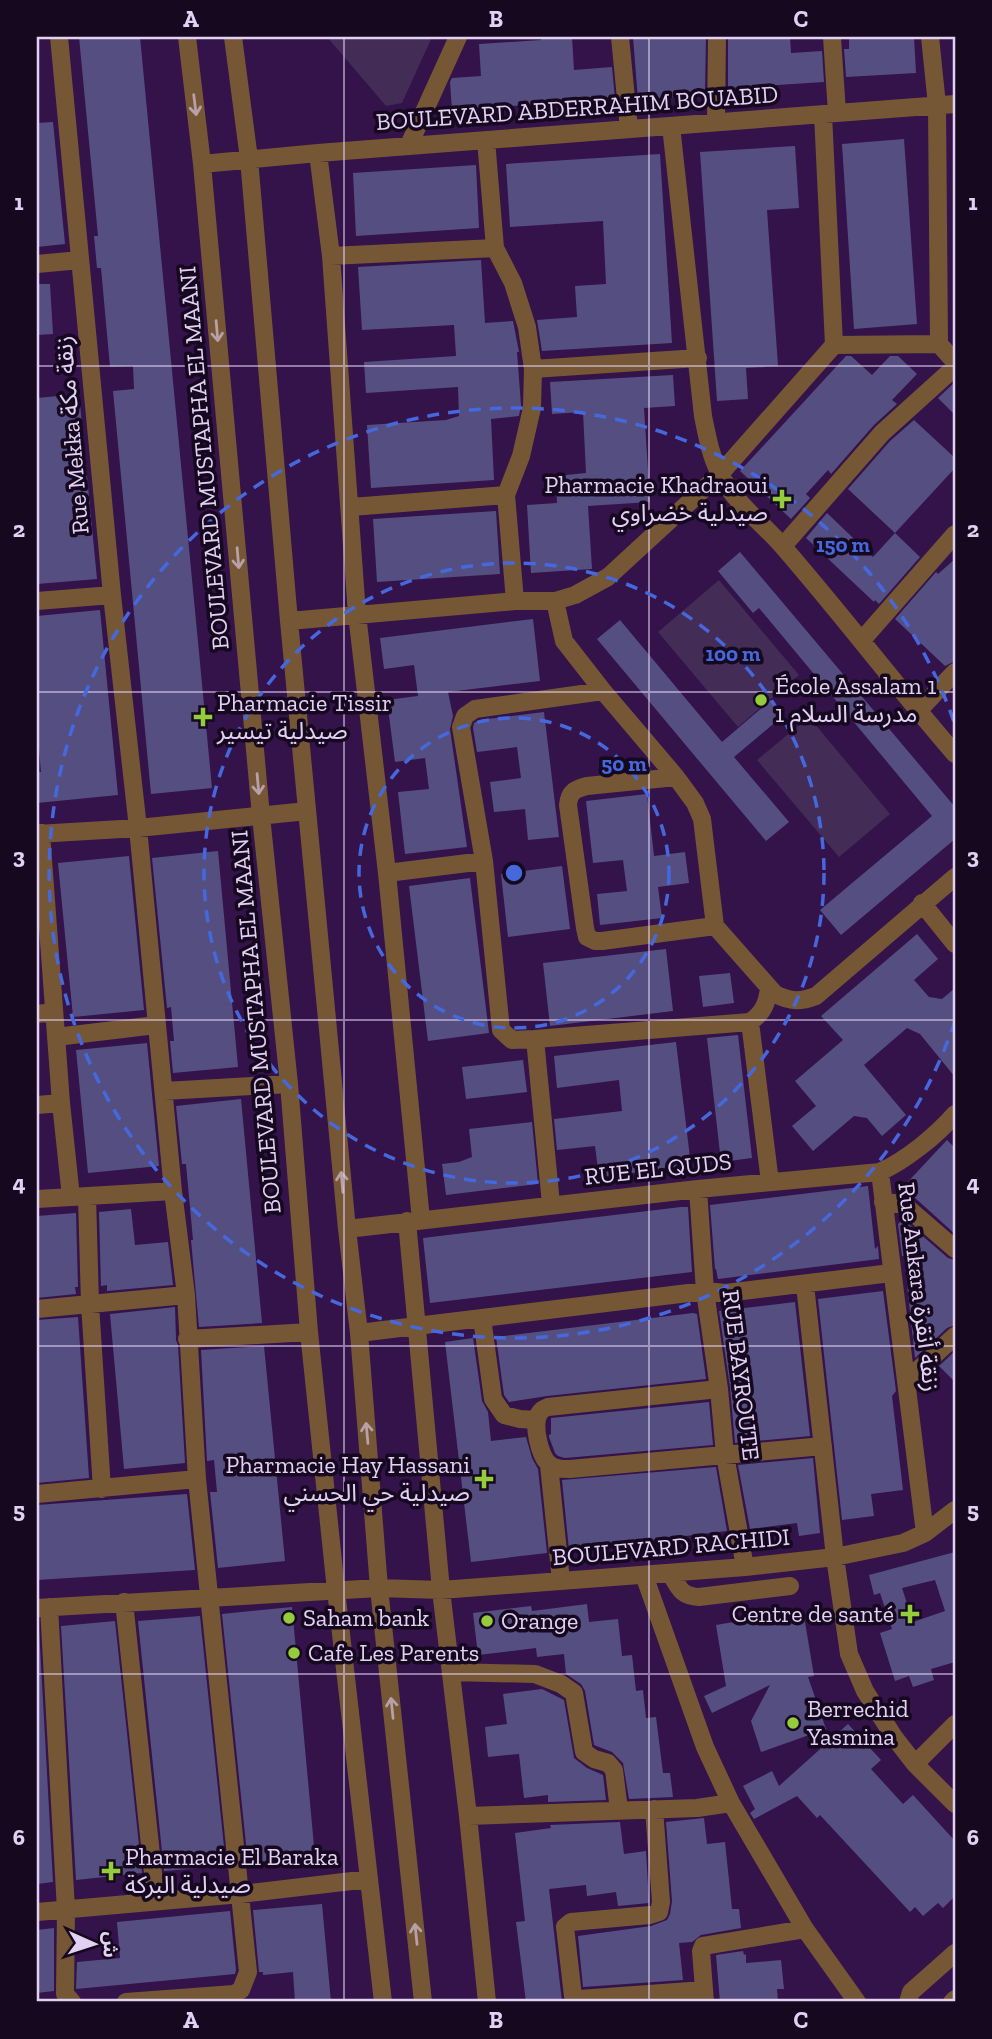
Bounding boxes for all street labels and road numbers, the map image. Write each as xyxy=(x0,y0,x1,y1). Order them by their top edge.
street label: BOULEVARD ABDERRAHIM BOUABID xyxy=(375,79,779,136)
street label: BOULEVARD MUSTAPHA EL MAANI xyxy=(172,265,235,651)
street label: Rue Mekka زنقة مكة xyxy=(48,335,95,535)
street label: BOULEVARD MUSTAPHA EL MAANI xyxy=(224,829,287,1215)
street label: RUE EL QUDS xyxy=(583,1146,733,1191)
street label: Rue Ankara زنقة أنقرة xyxy=(892,1181,948,1393)
street label: RUE BAYROUTE xyxy=(717,1288,766,1462)
street label: BOULEVARD RACHIDI xyxy=(551,1522,791,1571)

